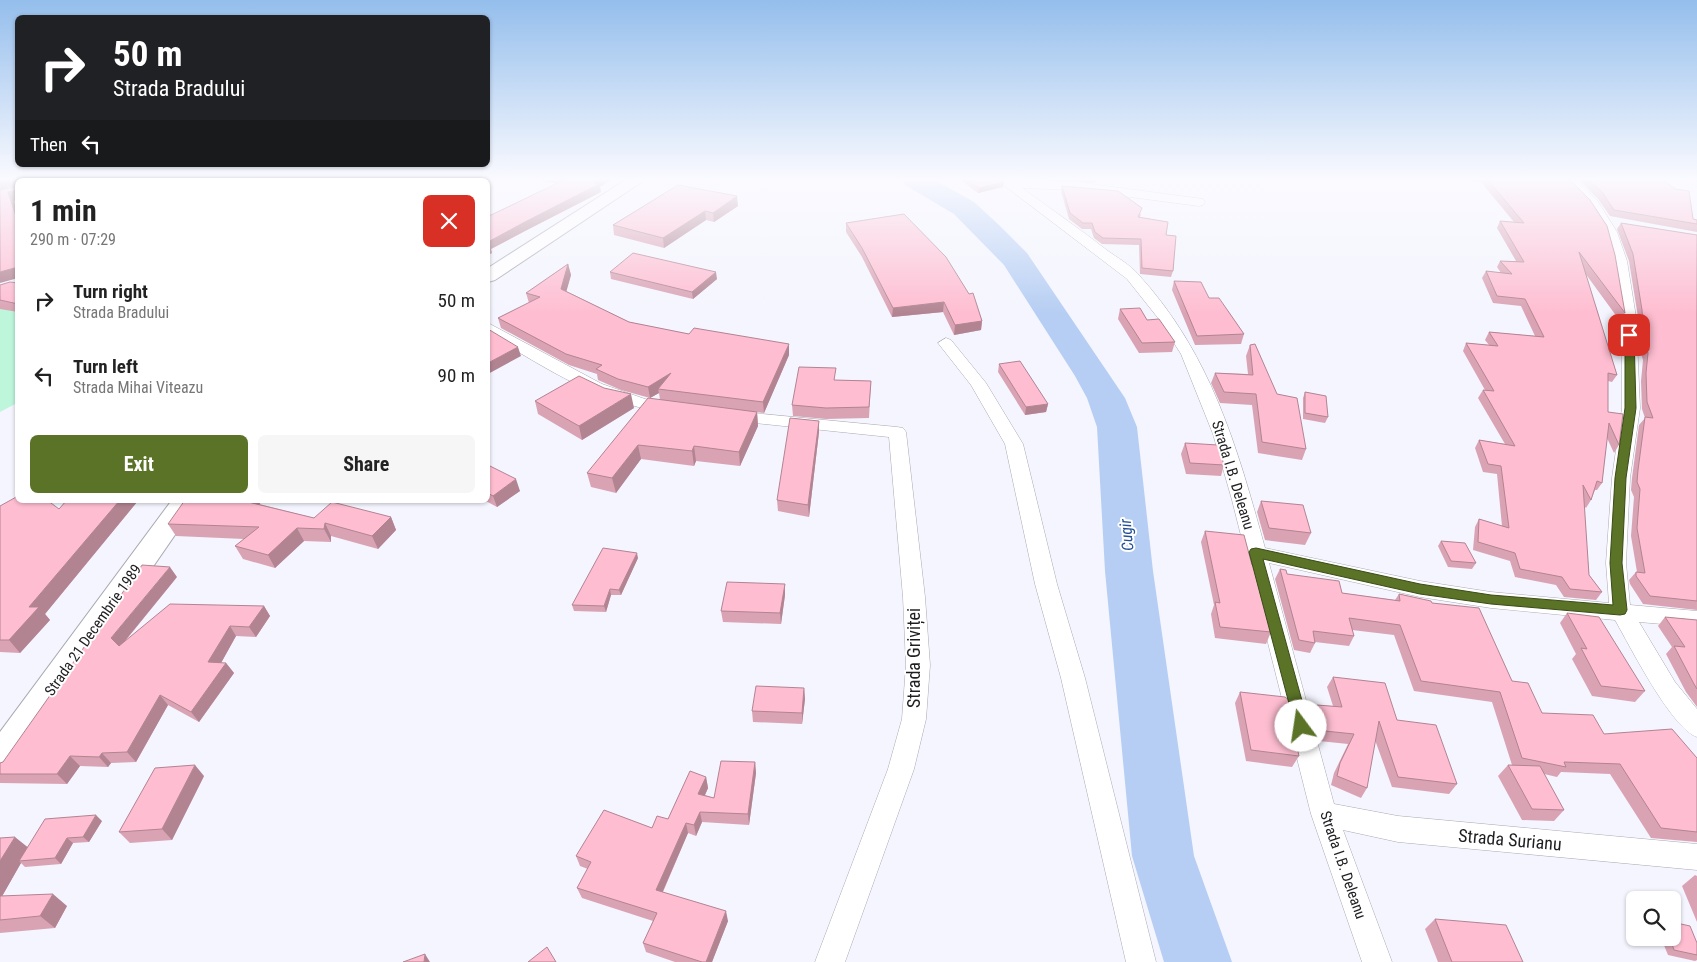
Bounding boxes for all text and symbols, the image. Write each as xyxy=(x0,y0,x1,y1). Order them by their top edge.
text: 50 m xyxy=(113,34,182,75)
icon: right xyxy=(30,35,95,100)
text: Strada Bradului xyxy=(113,76,245,101)
icon: left xyxy=(77,130,105,158)
text: Then xyxy=(30,133,67,156)
text: 1 min xyxy=(30,193,97,228)
button: close xyxy=(423,195,475,247)
text: 290 m · 07:29 xyxy=(30,230,116,249)
text: Turn right xyxy=(73,280,148,303)
icon: right xyxy=(30,287,58,315)
text: 50 m xyxy=(438,289,475,312)
text: Strada Bradului xyxy=(73,303,169,322)
pin xyxy=(1608,314,1650,356)
icon: arrive xyxy=(1615,321,1643,349)
text: Turn left xyxy=(73,355,138,378)
icon: left xyxy=(30,362,58,390)
text: 90 m xyxy=(438,364,475,387)
text: Strada Mihai Viteazu xyxy=(73,378,203,397)
street label: Strada I.B. Deleanu xyxy=(1208,418,1258,532)
button: Exit xyxy=(30,435,248,493)
button: Share xyxy=(258,435,475,493)
water label: Cugir xyxy=(1116,517,1137,552)
street label: Strada 21 Decembrie 1989 xyxy=(41,561,145,699)
street label: Strada Griviței xyxy=(903,608,925,708)
position arrow xyxy=(1274,699,1326,751)
street label: Strada I.B. Deleanu xyxy=(1316,809,1370,921)
street label: Strada Surianu xyxy=(1457,825,1563,854)
map controls xyxy=(1626,891,1681,946)
button: search xyxy=(1626,891,1681,946)

